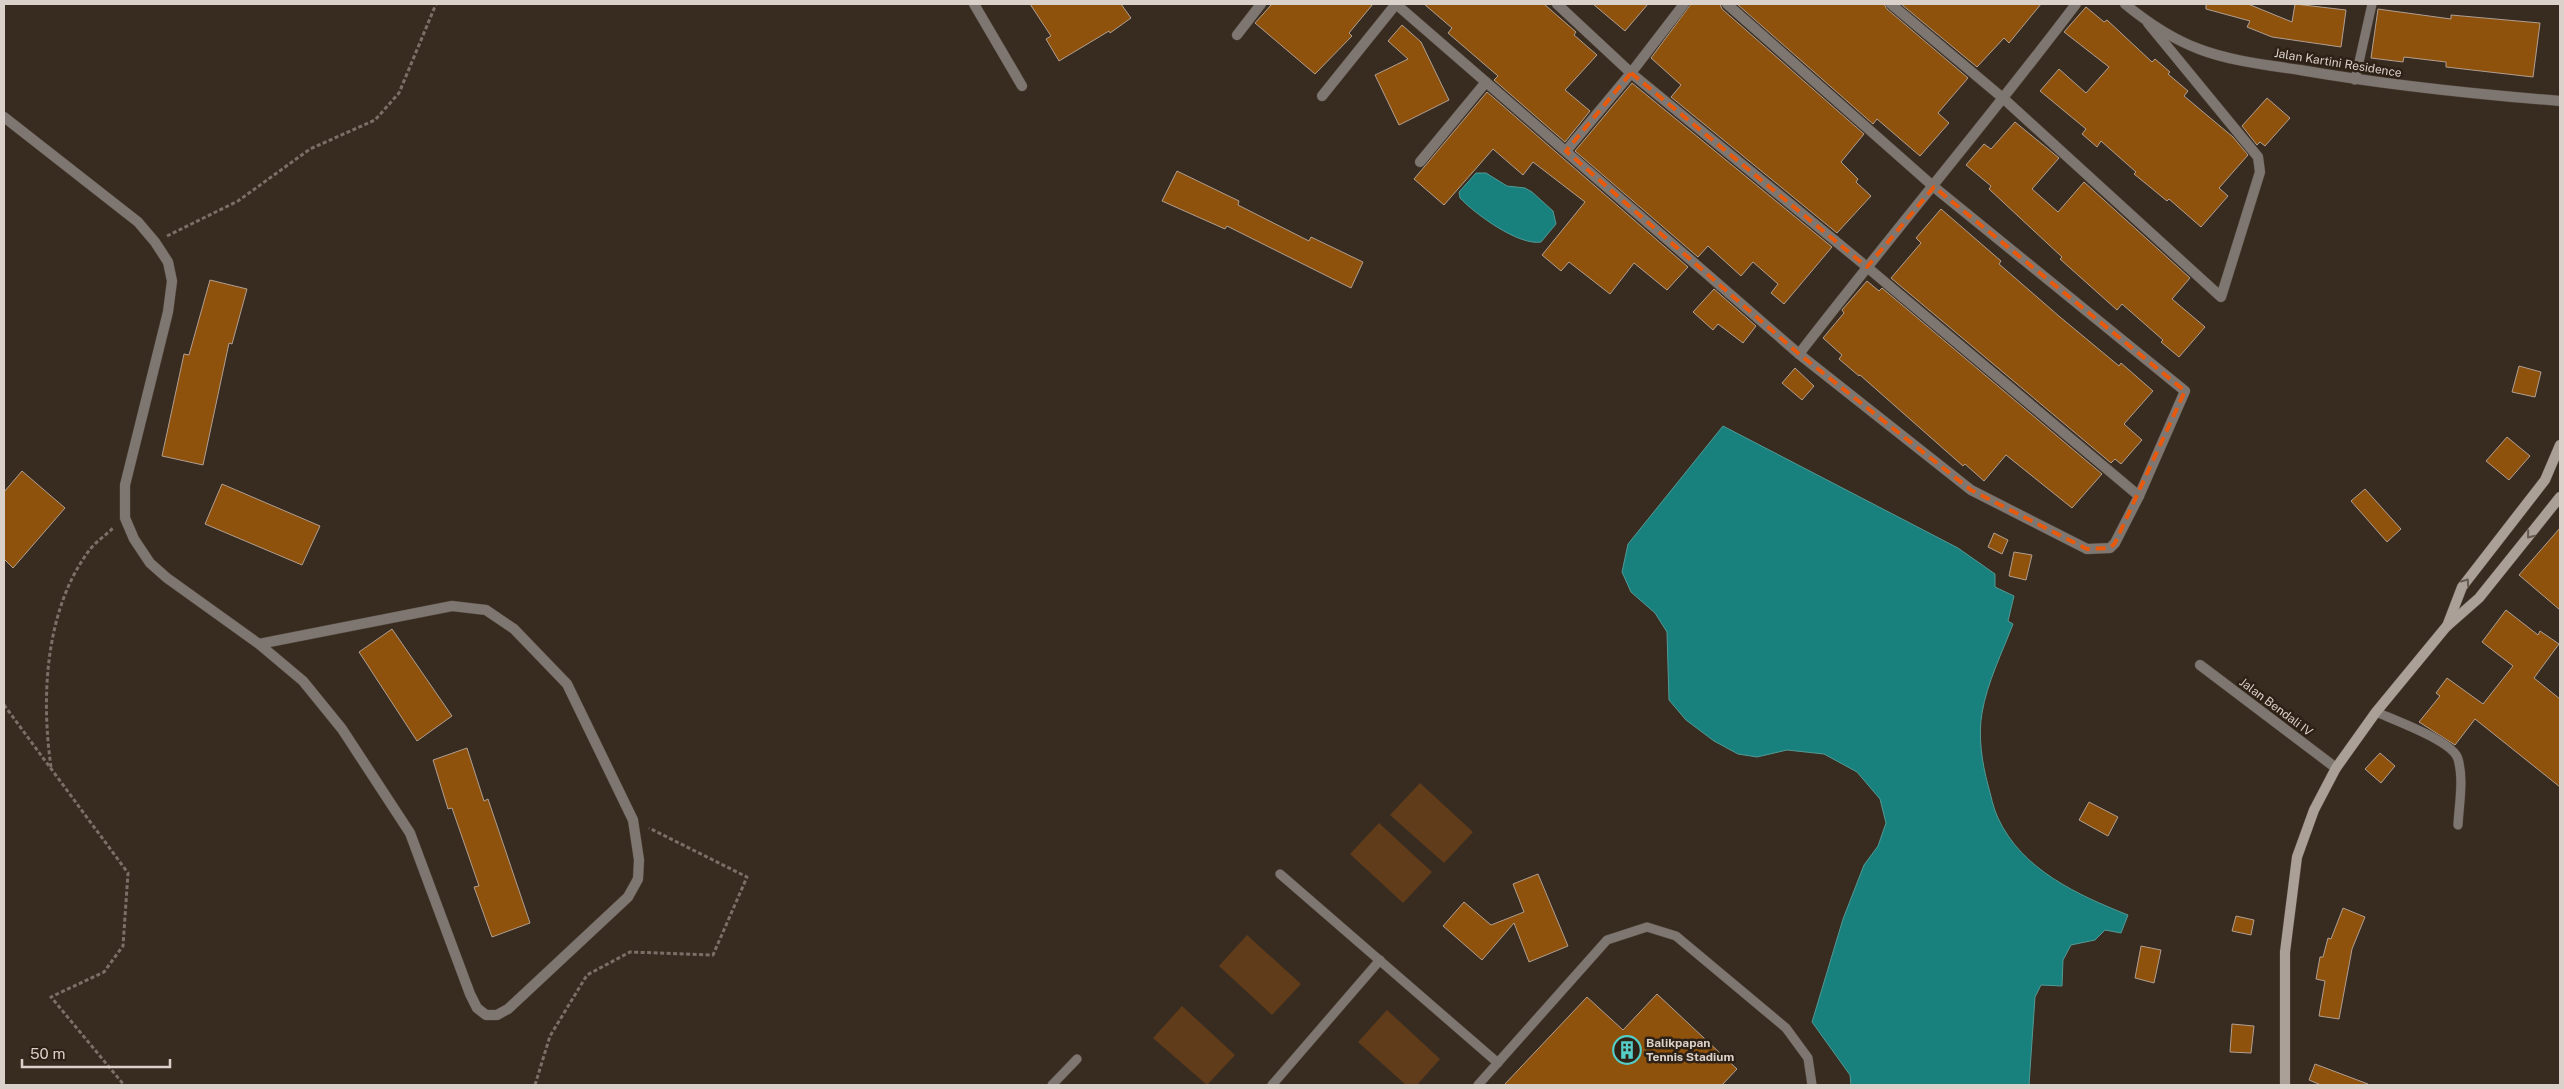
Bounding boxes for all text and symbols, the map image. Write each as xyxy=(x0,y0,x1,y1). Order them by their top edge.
street label: Jalan Kartini Residence xyxy=(2273,46,2403,80)
one-way arrow xyxy=(2527,529,2535,538)
one-way arrow xyxy=(2460,578,2469,588)
street label: Jalan Bendali IV xyxy=(2237,675,2315,739)
building icon: Balikpapan Tennis Stadium xyxy=(1612,1035,1642,1065)
scale bar xyxy=(22,1036,170,1068)
place label: Balikpapan Tennis Stadium xyxy=(1646,1036,1734,1064)
text: 50 m xyxy=(30,1045,65,1062)

